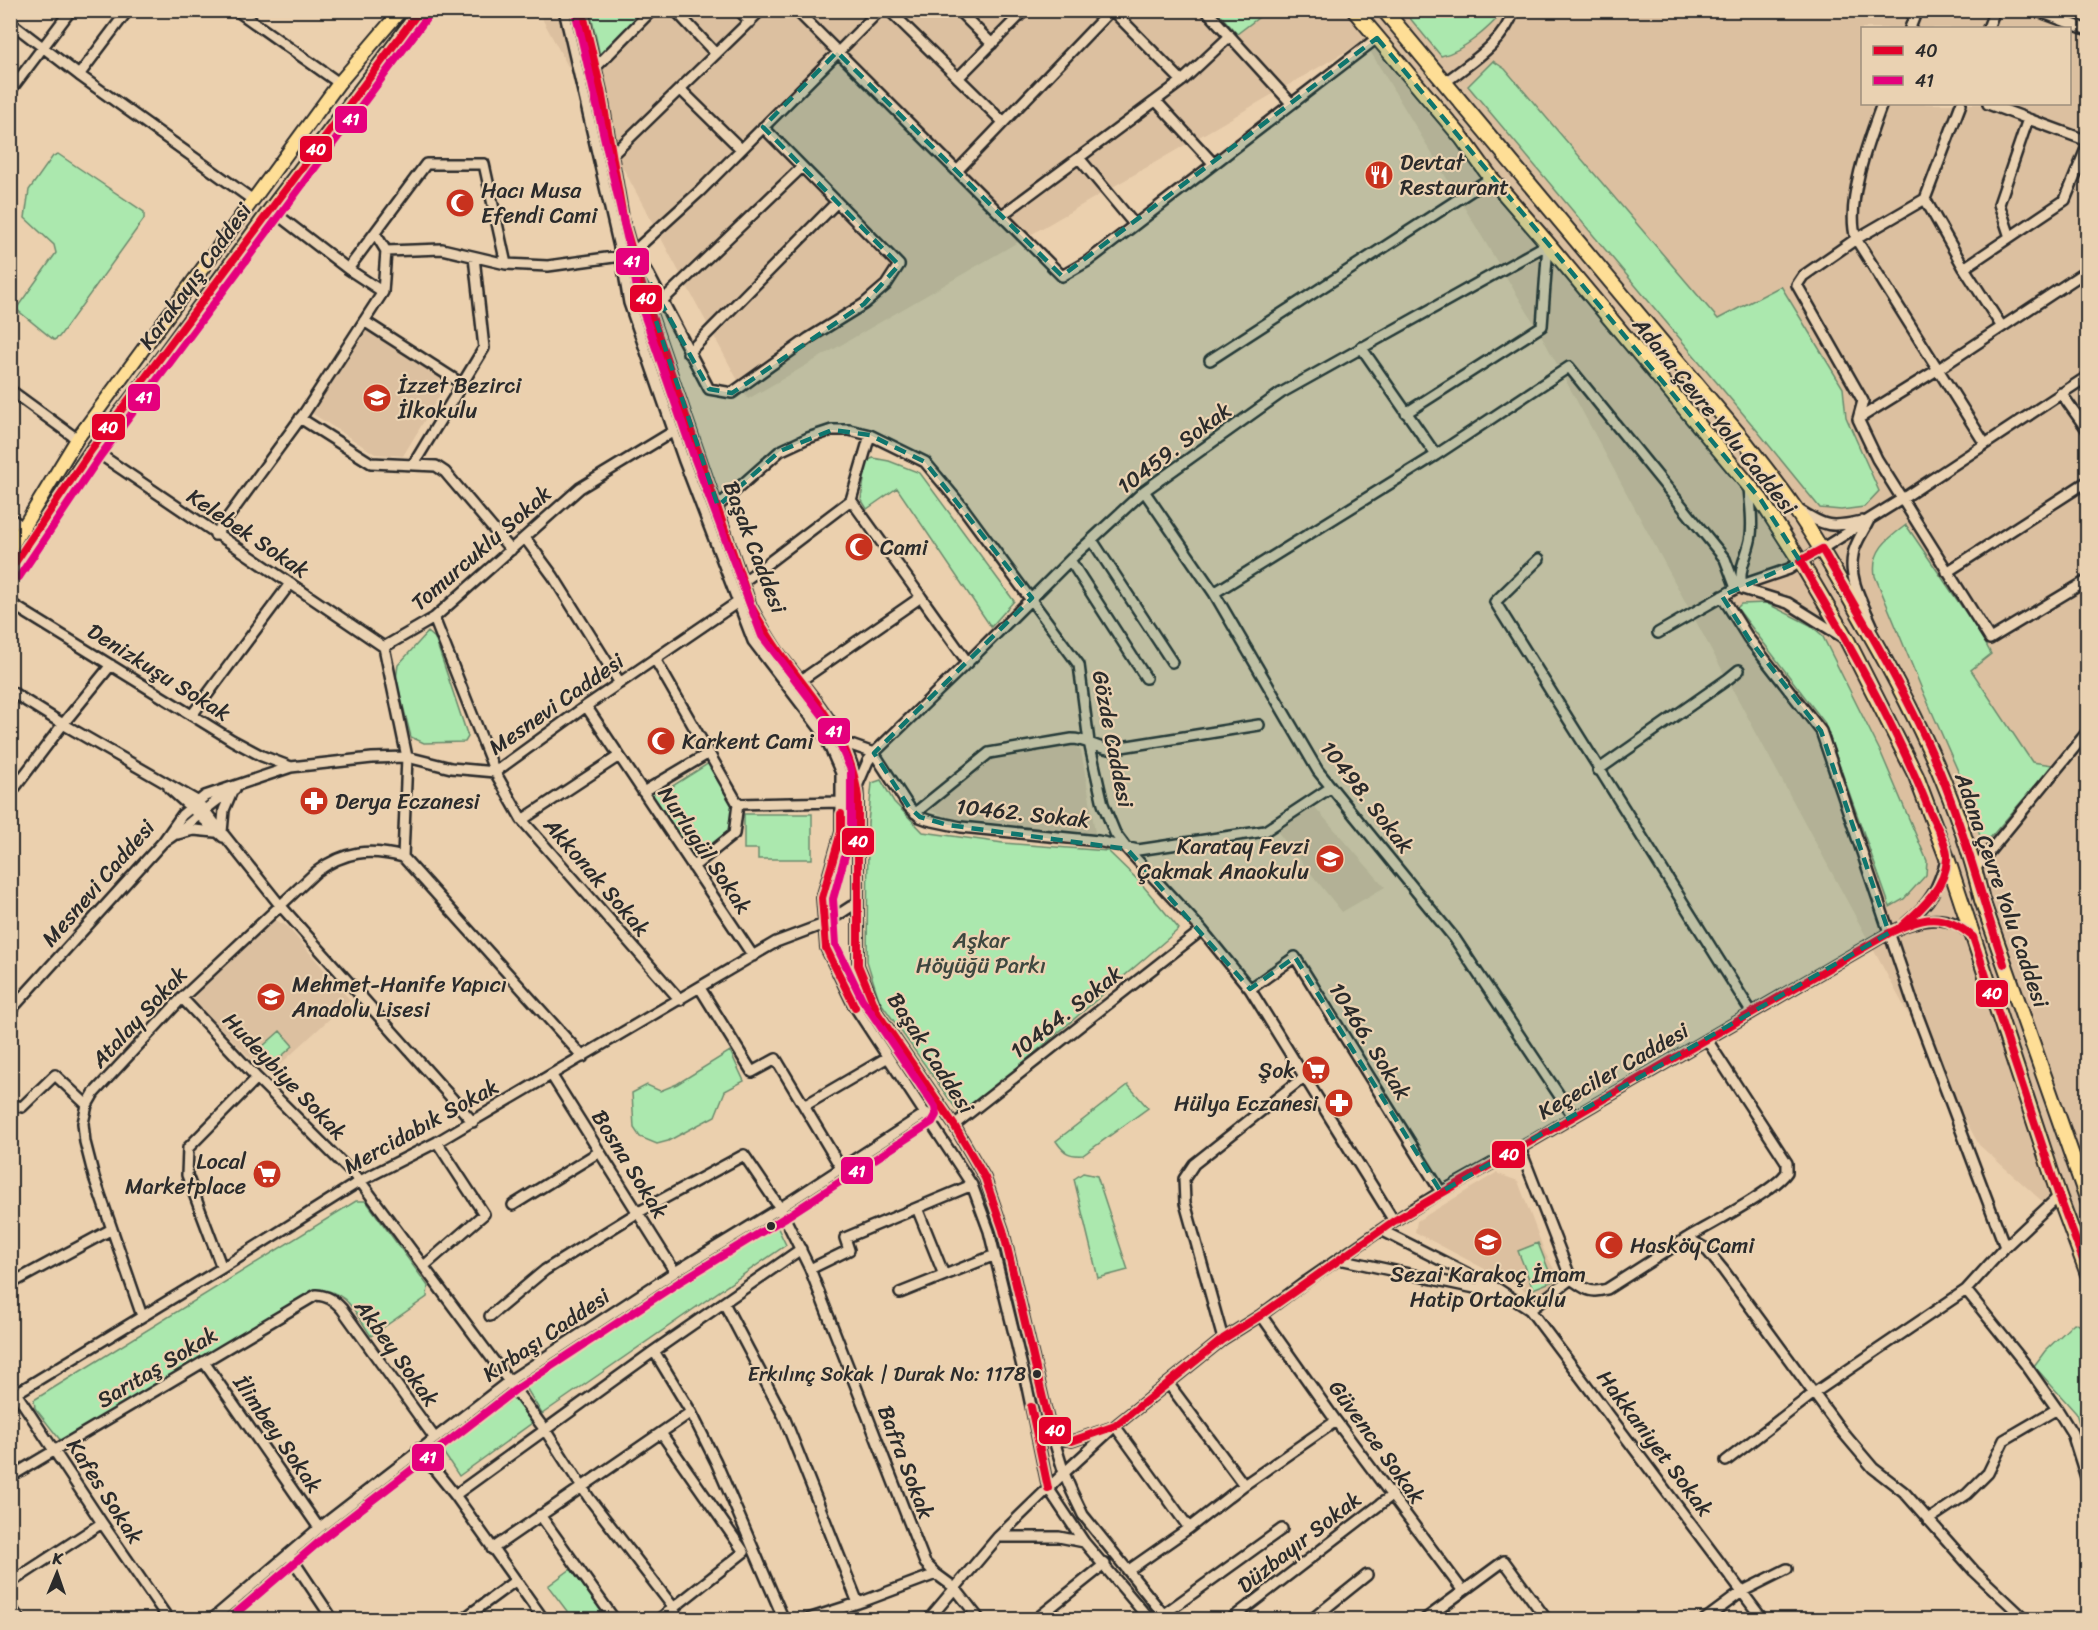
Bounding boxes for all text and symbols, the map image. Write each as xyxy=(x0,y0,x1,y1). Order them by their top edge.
legend xyxy=(1861,27,2071,105)
text: 40 xyxy=(1915,35,1938,67)
text: 41 xyxy=(1915,65,1934,97)
line badge: 41 xyxy=(334,105,368,134)
text: 41 xyxy=(342,105,360,134)
line badge: 40 xyxy=(299,135,333,163)
text: 40 xyxy=(305,135,326,164)
place label: Devtat Restaurant xyxy=(1400,143,1509,207)
restaurant icon: Devtat Restaurant xyxy=(1363,159,1395,191)
place label: Hacı Musa Efendi Cami xyxy=(481,171,598,235)
mosque icon: Hacı Musa Efendi Cami xyxy=(444,187,476,219)
street label: Karakayış Caddesi xyxy=(128,193,263,358)
line badge: 41 xyxy=(615,247,650,276)
text: 41 xyxy=(623,247,641,276)
line badge: 40 xyxy=(629,284,663,313)
text: 40 xyxy=(635,284,656,313)
street label: Adana Çevre Yolu Caddesi xyxy=(1622,307,1808,525)
place label: İzzet Bezirci İlkokulu xyxy=(397,366,522,430)
school or university icon: İzzet Bezirci İlkokulu xyxy=(361,382,393,414)
line badge: 41 xyxy=(127,383,161,412)
text: 41 xyxy=(135,383,153,412)
street label: 10459. Sokak xyxy=(1108,391,1240,504)
line badge: 40 xyxy=(91,413,126,441)
text: 40 xyxy=(97,413,118,442)
street label: Tomurcuklu Sokak xyxy=(401,475,561,621)
street label: Başak Caddesi xyxy=(712,475,798,620)
street label: Kelebek Sokak xyxy=(178,477,318,589)
place label: Cami xyxy=(880,528,929,567)
mosque icon: Cami xyxy=(843,531,875,563)
street label: Denizkuşu Sokak xyxy=(79,612,239,732)
street label: Mesnevi Caddesi xyxy=(480,642,633,766)
street label: Gözde Caddesi xyxy=(1081,667,1146,812)
line badge: 41 xyxy=(817,717,851,745)
text: 41 xyxy=(825,717,843,746)
place label: Karkent Cami xyxy=(682,722,814,761)
mosque icon: Karkent Cami xyxy=(645,725,677,757)
street label: 10498. Sokak xyxy=(1310,732,1424,863)
street label: Adana Çevre Yolu Caddesi xyxy=(1943,766,2061,1014)
street label: Nurlugül Sokak xyxy=(647,778,763,922)
place label: Derya Eczanesi xyxy=(335,782,481,821)
pharmacy icon: Derya Eczanesi xyxy=(298,785,330,817)
street label: 10462. Sokak xyxy=(954,787,1092,839)
street label: Akkonak Sokak xyxy=(533,807,660,946)
street label: Mesnevi Caddesi xyxy=(31,810,165,956)
line badge: 40 xyxy=(841,827,875,856)
text: 40 xyxy=(847,827,868,856)
place label: Karatay Fevzi Çakmak Anaokulu xyxy=(1137,827,1310,891)
school or university icon: Karatay Fevzi Çakmak Anaokulu xyxy=(1314,843,1346,875)
park label: Aşkar Höyüğü Parkı xyxy=(916,921,1046,985)
street label: 10464. Sokak xyxy=(1001,955,1131,1069)
street label: Atalay Sokak xyxy=(80,956,197,1078)
place label: Mehmet-Hanife Yapıcı Anadolu Lisesi xyxy=(291,965,507,1029)
street label: 10466. Sokak xyxy=(1318,974,1422,1108)
line badge: 40 xyxy=(1975,979,2009,1008)
text: 40 xyxy=(1981,979,2002,1008)
school or university icon: Mehmet-Hanife Yapıcı Anadolu Lisesi xyxy=(255,981,287,1013)
street label: Başak Caddesi xyxy=(877,984,986,1123)
street label: Hudeybiye Sokak xyxy=(213,1002,357,1150)
street label: Keçeciler Caddesi xyxy=(1530,1011,1697,1130)
place label: Şok xyxy=(1258,1051,1295,1090)
supermarket icon: Şok xyxy=(1300,1054,1332,1086)
street label: Mercidabık Sokak xyxy=(336,1067,506,1185)
place label: Hülya Eczanesi xyxy=(1174,1084,1319,1123)
pharmacy icon: Hülya Eczanesi xyxy=(1323,1087,1355,1119)
street label: Bosna Sokak xyxy=(581,1102,679,1227)
line badge: 40 xyxy=(1491,1140,1526,1169)
text: 40 xyxy=(1498,1140,1519,1169)
place label: Local Marketplace xyxy=(125,1142,247,1206)
line badge: 41 xyxy=(840,1156,874,1185)
text: 41 xyxy=(848,1157,866,1186)
supermarket icon: Local Marketplace xyxy=(251,1158,283,1190)
unlabelled marker xyxy=(765,1220,777,1232)
school or university icon: Sezai Karakoç İmam Hatip Ortaokulu xyxy=(1472,1226,1504,1258)
place label: Hasköy Cami xyxy=(1630,1226,1755,1265)
mosque icon: Hasköy Cami xyxy=(1593,1229,1625,1261)
place label: Sezai Karakoç İmam Hatip Ortaokulu xyxy=(1390,1255,1586,1319)
street label: Kırbaşı Caddesi xyxy=(474,1277,619,1392)
street label: Akbey Sokak xyxy=(344,1290,450,1416)
street label: Sarıtaş Sokak xyxy=(89,1315,225,1419)
place label: Erkılınç Sokak | Durak No: 1178 xyxy=(748,1357,1026,1392)
street label: Hakkaniyet Sokak xyxy=(1586,1361,1724,1525)
street label: İlimbey Sokak xyxy=(222,1366,333,1501)
marker: Erkılınç Sokak | Durak No: 1178 xyxy=(1031,1368,1043,1380)
street label: Güvence Sokak xyxy=(1318,1371,1436,1513)
street label: Bafra Sokak xyxy=(866,1399,946,1525)
line badge: 40 xyxy=(1038,1416,1072,1445)
text: 40 xyxy=(1044,1416,1065,1445)
street label: Kafes Sokak xyxy=(56,1430,154,1552)
line badge: 41 xyxy=(411,1443,445,1472)
text: 41 xyxy=(419,1443,437,1472)
street label: Düzbayır Sokak xyxy=(1228,1481,1370,1603)
north arrow xyxy=(27,1543,87,1603)
text: K xyxy=(51,1544,64,1573)

